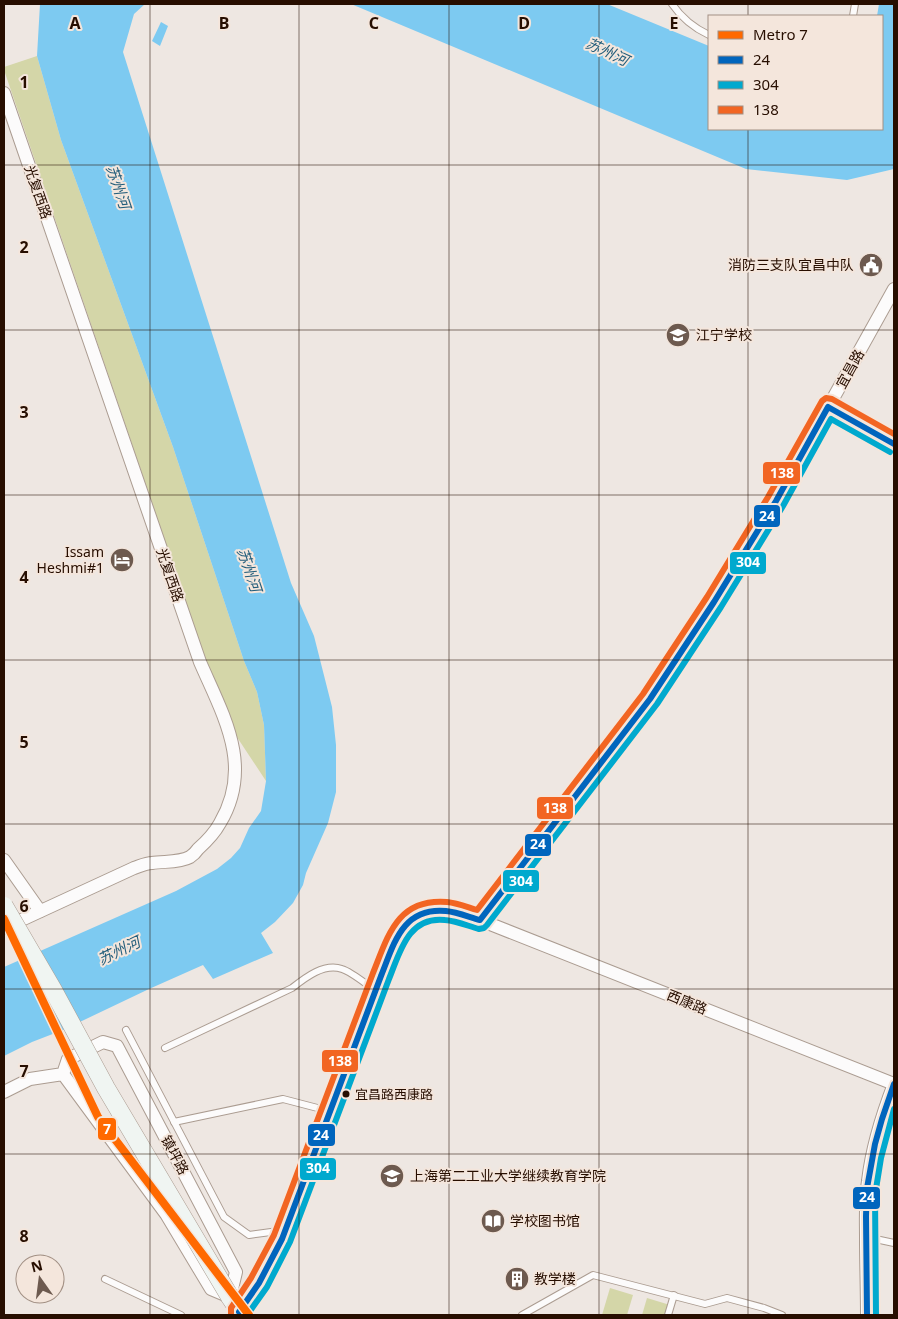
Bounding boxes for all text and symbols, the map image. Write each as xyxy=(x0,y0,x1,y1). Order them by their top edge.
text: A xyxy=(69,12,81,34)
text: B xyxy=(219,12,229,34)
text: C xyxy=(369,12,379,34)
text: D xyxy=(518,12,530,34)
text: E xyxy=(670,12,679,34)
legend xyxy=(708,15,883,130)
text: Metro 7 xyxy=(753,24,808,44)
water label: 苏州河 xyxy=(583,33,635,71)
text: 24 xyxy=(753,49,771,69)
text: 1 xyxy=(19,71,29,93)
text: 304 xyxy=(753,74,779,94)
text: 138 xyxy=(753,99,779,119)
street label: 光复西路 xyxy=(20,162,57,221)
water label: 苏州河 xyxy=(102,162,137,214)
text: 2 xyxy=(19,236,29,258)
public building icon: 消防三支队宜昌中队 xyxy=(858,252,884,278)
place label: 消防三支队宜昌中队 xyxy=(728,255,854,274)
school or university icon: 江宁学校 xyxy=(665,322,691,348)
place label: 江宁学校 xyxy=(696,325,752,344)
street label: 宜昌路 xyxy=(831,346,868,392)
text: 3 xyxy=(19,401,29,423)
line badge: 138 xyxy=(762,461,801,485)
text: 138 xyxy=(770,463,794,482)
line badge: 24 xyxy=(753,504,781,528)
text: 24 xyxy=(759,506,775,525)
place label: Issam Heshmi#1 xyxy=(37,542,104,577)
street label: 光复西路 xyxy=(152,545,189,604)
water label: 苏州河 xyxy=(233,545,268,597)
hotel icon: Issam Heshmi#1 xyxy=(109,547,135,573)
line badge: 304 xyxy=(729,551,767,575)
text: 304 xyxy=(736,552,760,571)
text: 4 xyxy=(19,566,29,588)
text: 5 xyxy=(19,731,29,753)
line badge: 138 xyxy=(536,796,574,820)
text: 138 xyxy=(543,798,567,817)
line badge: 24 xyxy=(524,833,552,857)
text: 24 xyxy=(530,834,546,853)
line badge: 304 xyxy=(502,869,540,893)
text: 304 xyxy=(509,871,533,890)
text: 6 xyxy=(19,895,29,917)
water label: 苏州河 xyxy=(94,930,146,969)
street label: 西康路 xyxy=(664,985,710,1018)
line badge: 138 xyxy=(321,1049,359,1073)
text: 138 xyxy=(328,1051,352,1070)
text: 7 xyxy=(19,1060,29,1082)
place label: 宜昌路西康路 xyxy=(355,1085,433,1103)
marker: 宜昌路西康路 xyxy=(341,1089,351,1099)
line badge: 7 xyxy=(97,1117,117,1141)
text: 7 xyxy=(103,1119,111,1138)
line badge: 24 xyxy=(307,1123,336,1147)
text: 24 xyxy=(313,1125,329,1144)
street label: 镇坪路 xyxy=(157,1132,194,1178)
line badge: 304 xyxy=(299,1157,337,1181)
text: 304 xyxy=(306,1158,330,1177)
school or university icon: 上海第二工业大学继续教育学院 xyxy=(379,1163,405,1189)
place label: 上海第二工业大学继续教育学院 xyxy=(410,1166,606,1185)
line badge: 24 xyxy=(852,1186,881,1210)
text: 24 xyxy=(859,1187,875,1206)
library icon: 学校图书馆 xyxy=(480,1208,506,1234)
place label: 学校图书馆 xyxy=(510,1211,580,1230)
text: 8 xyxy=(19,1225,29,1247)
north arrow xyxy=(15,1254,65,1304)
text: N xyxy=(29,1255,45,1276)
building icon: 教学楼 xyxy=(504,1266,530,1292)
place label: 教学楼 xyxy=(534,1269,576,1288)

